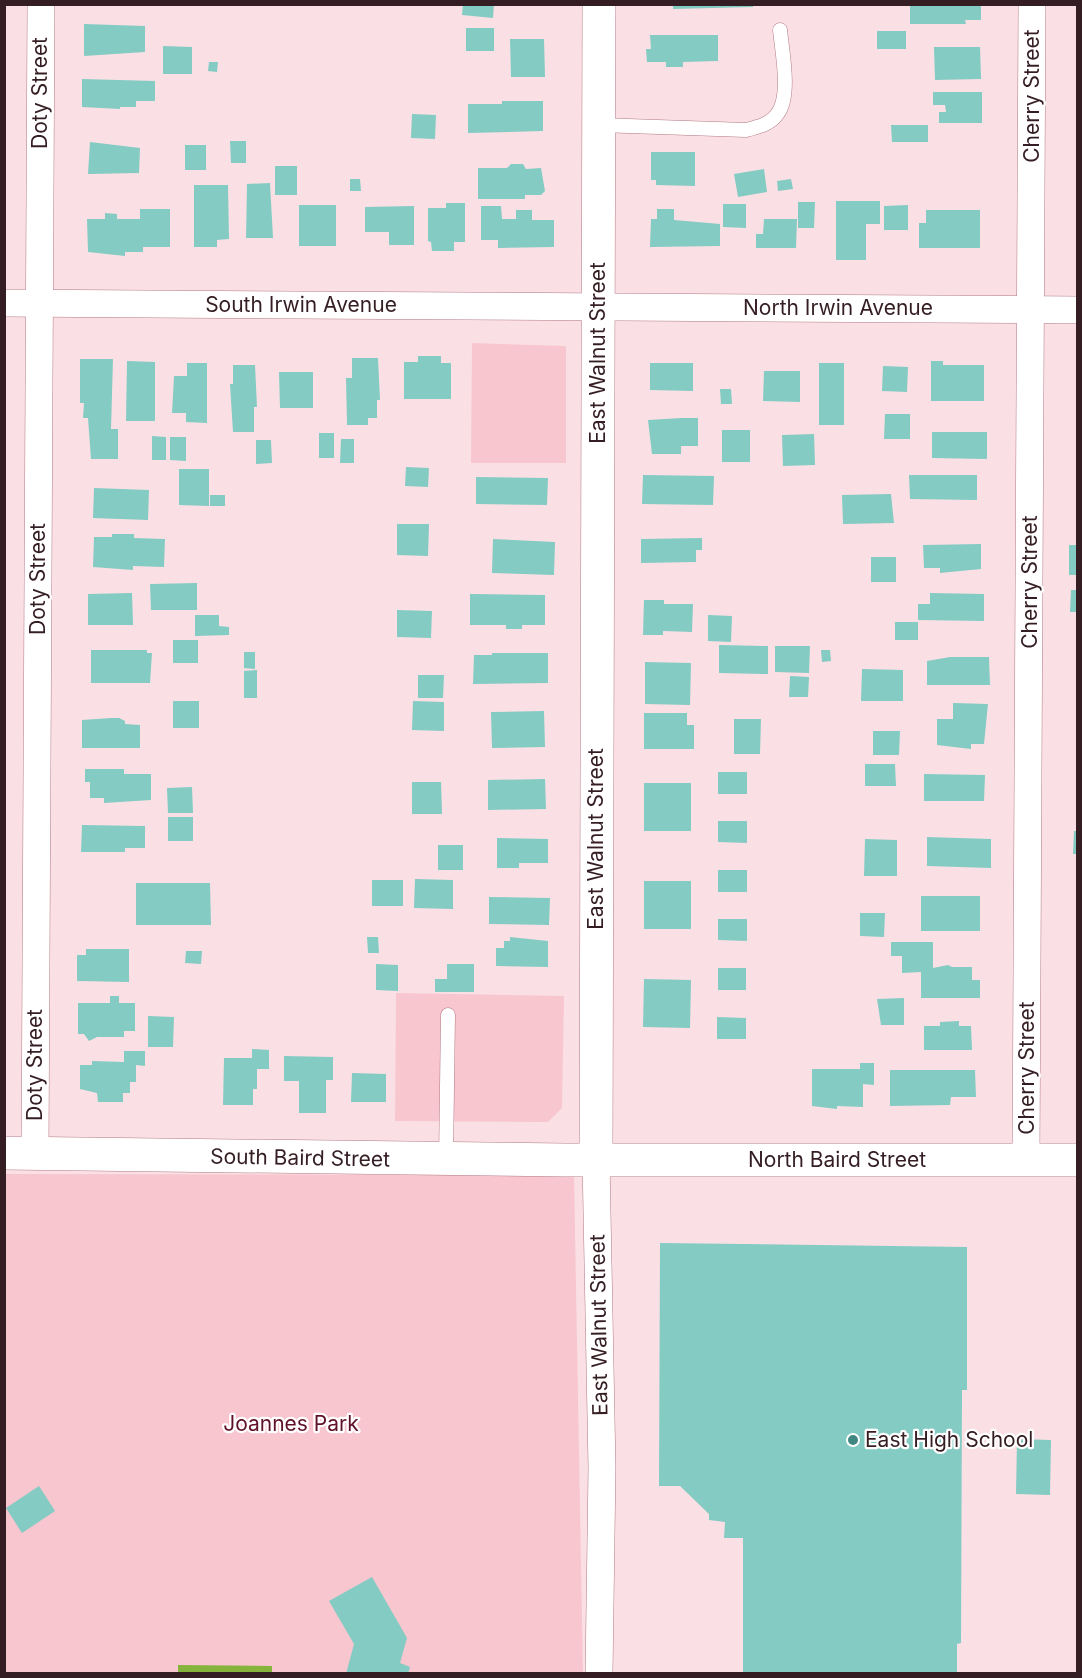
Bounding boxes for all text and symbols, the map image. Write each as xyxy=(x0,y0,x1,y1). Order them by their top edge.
street label: Cherry Street xyxy=(1019,29,1044,163)
street label: Doty Street xyxy=(27,37,52,149)
street label: East Walnut Street xyxy=(585,262,610,444)
street label: South Irwin Avenue xyxy=(205,292,397,317)
street label: North Irwin Avenue xyxy=(743,295,933,320)
street label: Cherry Street xyxy=(1017,515,1042,649)
street label: Doty Street xyxy=(25,523,50,635)
street label: East Walnut Street xyxy=(583,748,608,930)
street label: Cherry Street xyxy=(1014,1001,1039,1135)
street label: Doty Street xyxy=(22,1009,47,1121)
street label: South Baird Street xyxy=(210,1143,390,1172)
street label: North Baird Street xyxy=(748,1147,926,1172)
street label: East Walnut Street xyxy=(584,1234,613,1416)
park label: Joannes Park xyxy=(223,1411,359,1436)
place label: East High School xyxy=(865,1427,1033,1452)
marker: East High School xyxy=(846,1433,860,1447)

